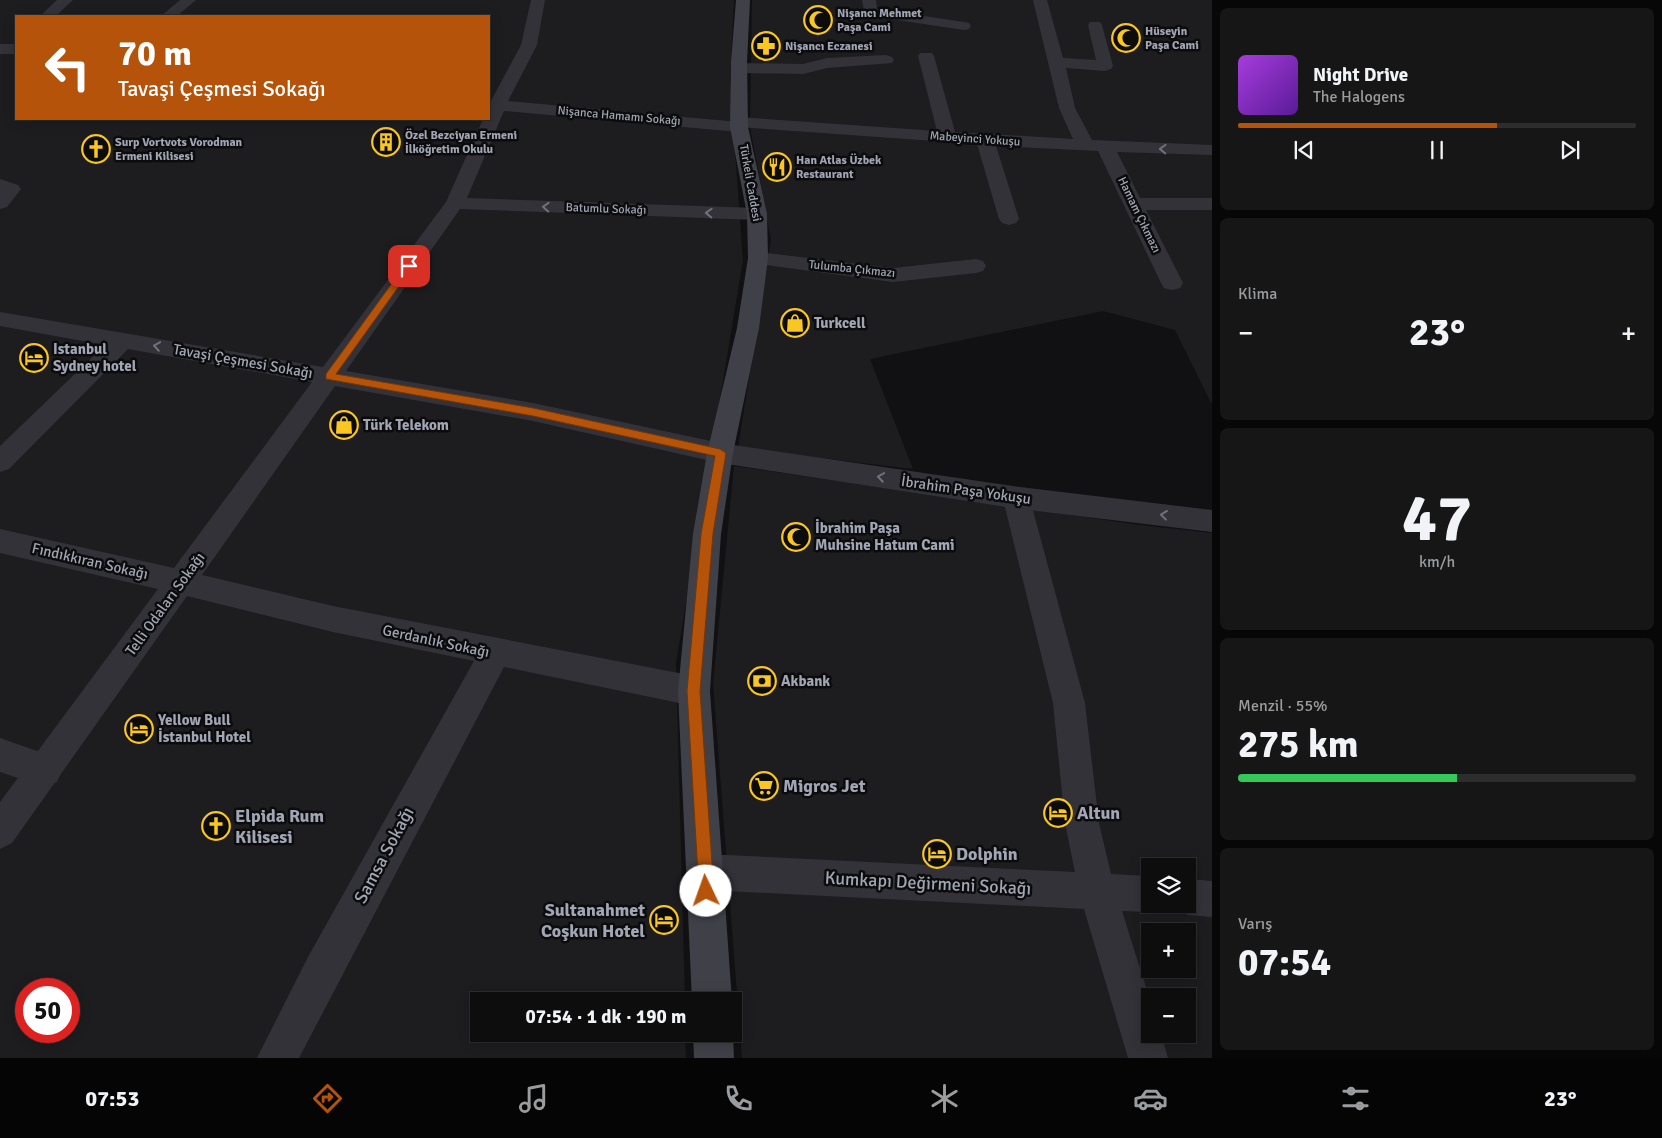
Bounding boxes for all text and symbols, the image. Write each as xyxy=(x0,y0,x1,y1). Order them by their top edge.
mosque icon: Nişancı Mehmet Paşa Cami xyxy=(803,5,833,35)
place label: Nişancı Mehmet Paşa Cami xyxy=(837,6,922,35)
mosque icon: Hüseyin Paşa Cami xyxy=(1111,23,1141,53)
place label: Hüseyin Paşa Cami xyxy=(1145,24,1199,53)
pharmacy icon: Nişancı Eczanesi xyxy=(751,31,781,61)
text: 70 m xyxy=(118,32,192,75)
icon: left xyxy=(35,35,100,100)
place label: Nişancı Eczanesi xyxy=(785,39,872,54)
text: Night Drive xyxy=(1313,63,1408,87)
text: Tavaşi Çeşmesi Sokağı xyxy=(118,75,326,102)
text: The Halogens xyxy=(1313,87,1405,107)
street label: Nişanca Hamamı Sokağı xyxy=(557,103,681,129)
building icon: Özel Bezciyan Ermeni İlköğretim Okulu xyxy=(371,127,401,157)
place label: Özel Bezciyan Ermeni İlköğretim Okulu xyxy=(405,128,517,157)
street label: Mabeyinci Yokuşu xyxy=(929,128,1021,150)
church icon: Surp Vortvots Vorodman Ermeni Kilisesi xyxy=(81,134,111,164)
place label: Surp Vortvots Vorodman Ermeni Kilisesi xyxy=(115,135,243,164)
icon: previous xyxy=(1290,136,1318,164)
icon: pause xyxy=(1423,136,1451,164)
icon: next xyxy=(1556,136,1584,164)
street label: Türkeli Caddesi xyxy=(736,143,764,223)
one-way arrow xyxy=(1159,143,1167,154)
restaurant icon: Han Atlas Üzbek Restaurant xyxy=(762,152,792,182)
place label: Han Atlas Üzbek Restaurant xyxy=(796,153,882,182)
street label: Hamam Çıkmazı xyxy=(1114,174,1164,256)
street label: Batumlu Sokağı xyxy=(565,200,647,218)
one-way arrow xyxy=(542,202,550,213)
one-way arrow xyxy=(704,207,712,218)
pin xyxy=(388,245,430,287)
icon: arrive xyxy=(395,252,423,280)
street label: Tulumba Çıkmazı xyxy=(808,257,896,281)
text: Klima xyxy=(1238,284,1277,304)
shop icon: Turkcell xyxy=(780,308,810,338)
text: 23° xyxy=(1409,309,1465,356)
place label: Turkcell xyxy=(814,314,866,332)
text: − xyxy=(1238,316,1253,350)
text: + xyxy=(1621,316,1636,350)
place label: Istanbul Sydney hotel xyxy=(53,340,137,375)
street label: Tavaşi Çeşmesi Sokağı xyxy=(172,340,314,382)
one-way arrow xyxy=(152,341,161,351)
hotel icon: Istanbul Sydney hotel xyxy=(19,343,49,373)
shop icon: Türk Telekom xyxy=(329,410,359,440)
place label: Türk Telekom xyxy=(363,416,449,434)
one-way arrow xyxy=(877,472,885,483)
street label: İbrahim Paşa Yokuşu xyxy=(900,472,1032,508)
text: 47 xyxy=(1402,479,1472,559)
one-way arrow xyxy=(1159,510,1167,521)
place label: İbrahim Paşa Muhsine Hatum Cami xyxy=(815,519,955,554)
mosque icon: İbrahim Paşa Muhsine Hatum Cami xyxy=(781,522,811,552)
street label: Fındıkkıran Sokağı xyxy=(30,539,150,583)
street label: Telli Odaları Sokağı xyxy=(121,549,209,659)
text: km/h xyxy=(1419,552,1455,572)
street label: Gerdanlık Sokağı xyxy=(381,621,491,661)
bank icon: Akbank xyxy=(747,666,777,696)
place label: Akbank xyxy=(781,672,830,690)
text: Menzil · 55% xyxy=(1238,696,1328,716)
place label: Yellow Bull İstanbul Hotel xyxy=(157,711,251,746)
hotel icon: Yellow Bull İstanbul Hotel xyxy=(124,714,154,744)
text: 275 km xyxy=(1238,721,1359,768)
supermarket icon: Migros Jet xyxy=(749,771,779,801)
place label: Migros Jet xyxy=(783,775,866,797)
hotel icon: Altun xyxy=(1043,798,1073,828)
place label: Altun xyxy=(1077,802,1120,824)
street label: Samsa Sokağı xyxy=(349,803,419,907)
place label: Elpida Rum Kilisesi xyxy=(235,805,324,848)
church icon: Elpida Rum Kilisesi xyxy=(201,811,231,841)
hotel icon: Dolphin xyxy=(922,839,952,869)
place label: Dolphin xyxy=(956,843,1018,865)
map controls xyxy=(1141,858,1196,1043)
button: layers xyxy=(1141,858,1196,913)
position arrow xyxy=(679,864,731,916)
street label: Kumkapı Değirmeni Sokağı xyxy=(824,867,1032,899)
place label: Sultanahmet Coşkun Hotel xyxy=(541,899,645,942)
hotel icon: Sultanahmet Coşkun Hotel xyxy=(649,905,679,935)
text: Varış xyxy=(1238,914,1272,934)
button: + xyxy=(1141,923,1196,978)
text: 07:54 xyxy=(1238,939,1331,986)
speed limit sign: 50 xyxy=(15,978,80,1043)
button: − xyxy=(1141,988,1196,1043)
text: 07:54 · 1 dk · 190 m xyxy=(526,1005,686,1029)
icon: directions xyxy=(310,1081,345,1116)
icon: music xyxy=(516,1081,551,1116)
icon: phone xyxy=(721,1081,756,1116)
icon: climate xyxy=(927,1081,962,1116)
icon: car xyxy=(1133,1081,1168,1116)
icon: filters xyxy=(1338,1081,1373,1116)
text: 07:53 xyxy=(85,1085,139,1112)
text: 23° xyxy=(1544,1085,1577,1112)

